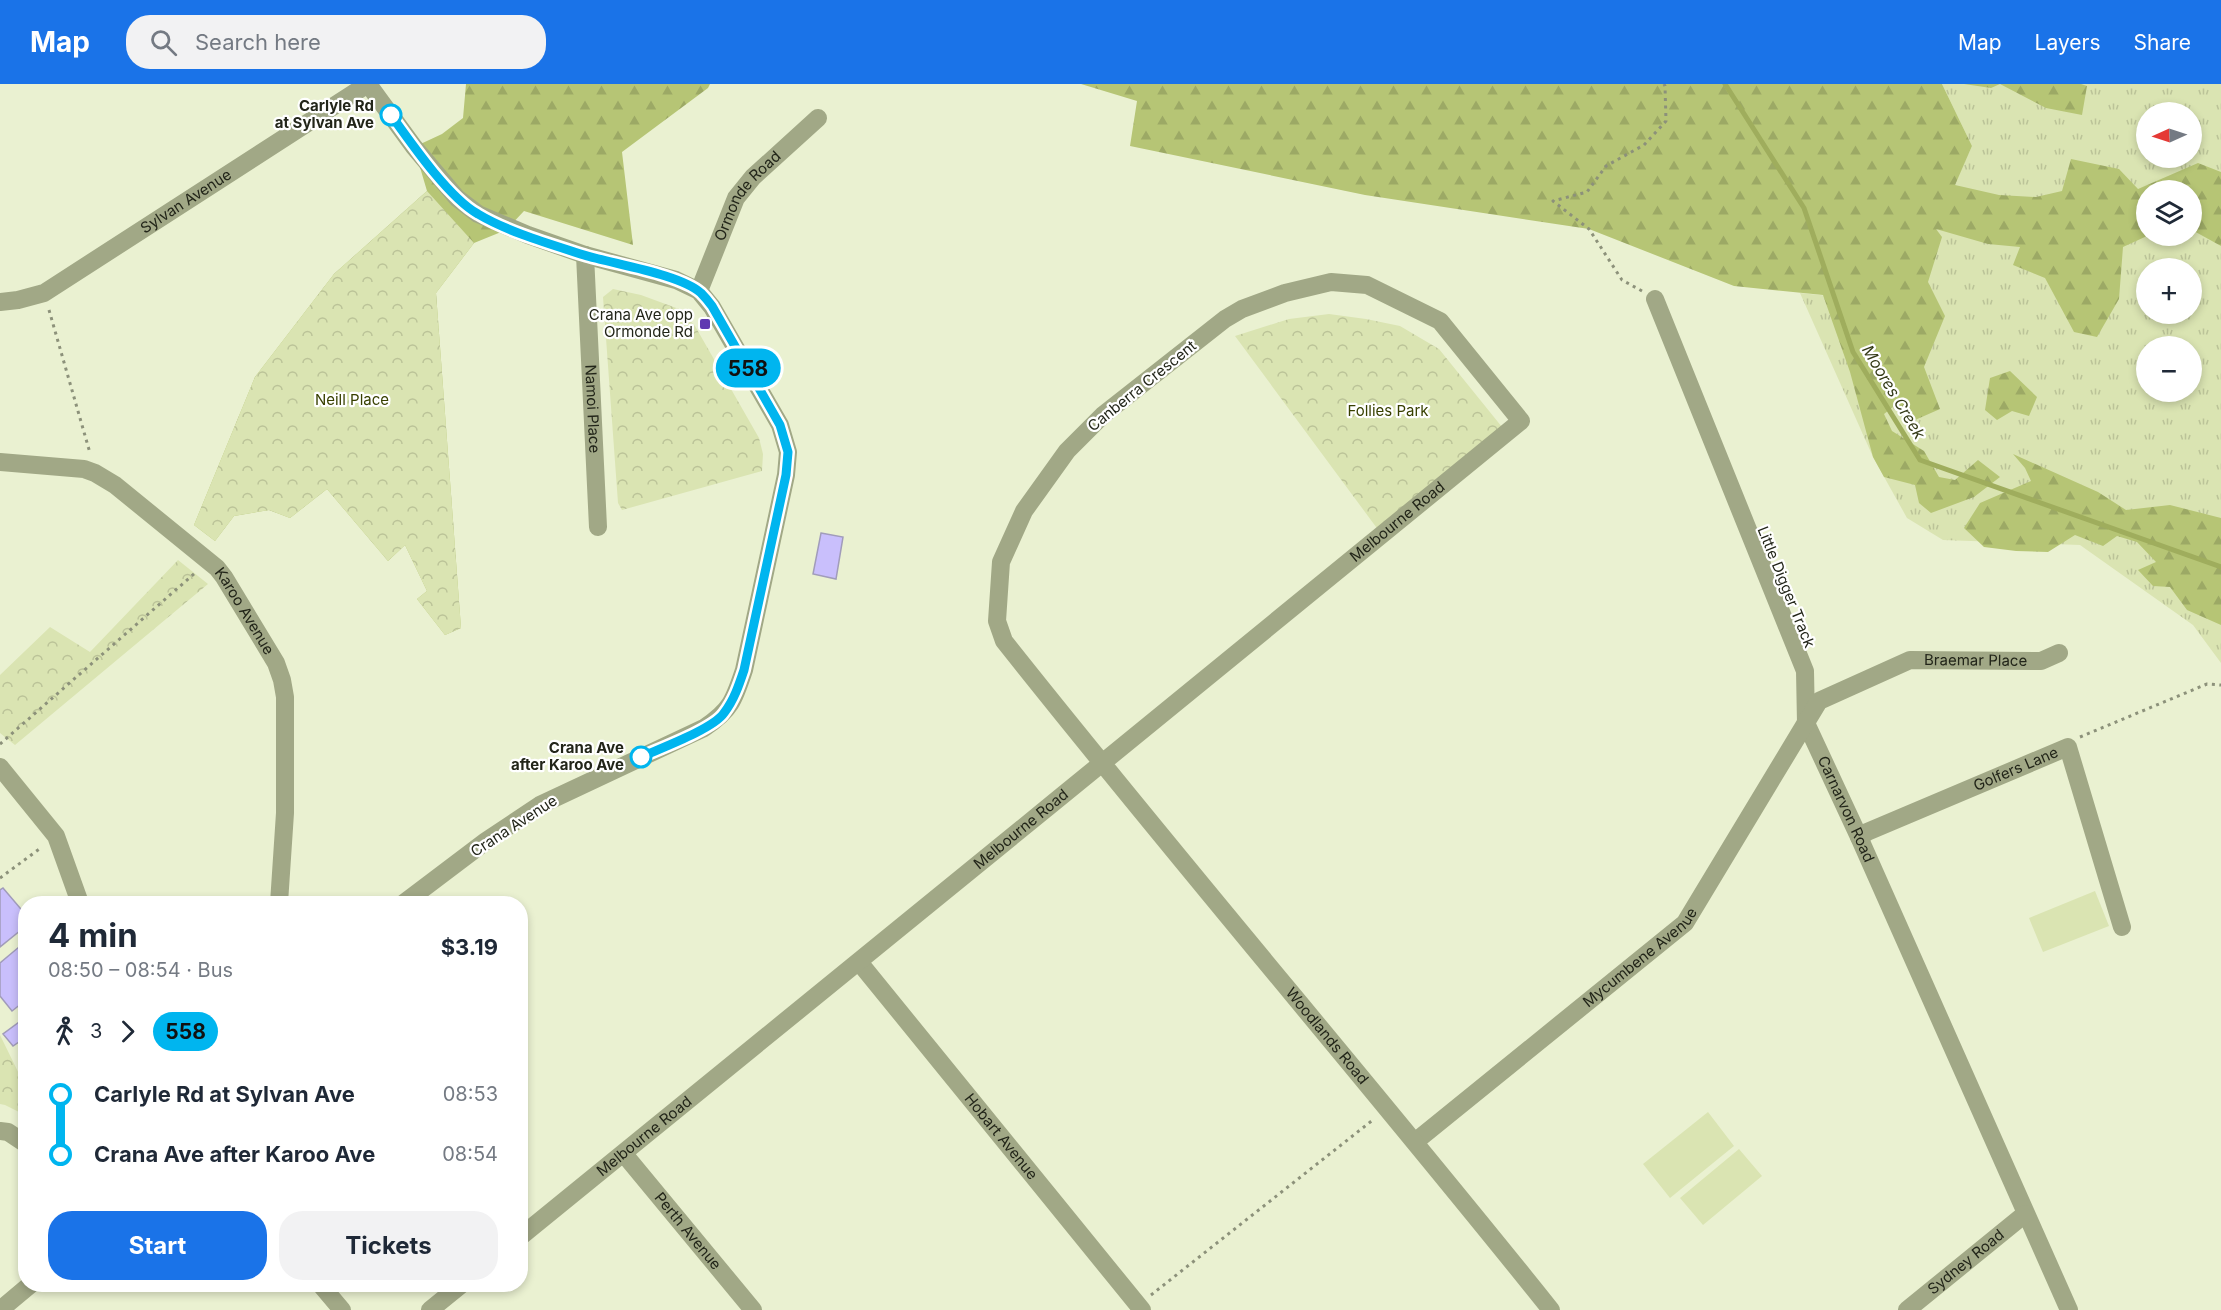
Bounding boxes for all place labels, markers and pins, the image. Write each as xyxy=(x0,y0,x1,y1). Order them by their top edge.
place label: Carlyle Rd at Sylvan Ave xyxy=(275,96,374,132)
marker: Carlyle Rd at Sylvan Ave xyxy=(380,104,402,126)
place label: Crana Ave opp Ormonde Rd xyxy=(589,305,693,341)
marker: Crana Ave opp Ormonde Rd xyxy=(698,317,712,331)
place label: Crana Ave after Karoo Ave xyxy=(511,738,624,774)
marker: Crana Ave after Karoo Ave xyxy=(630,746,652,768)

